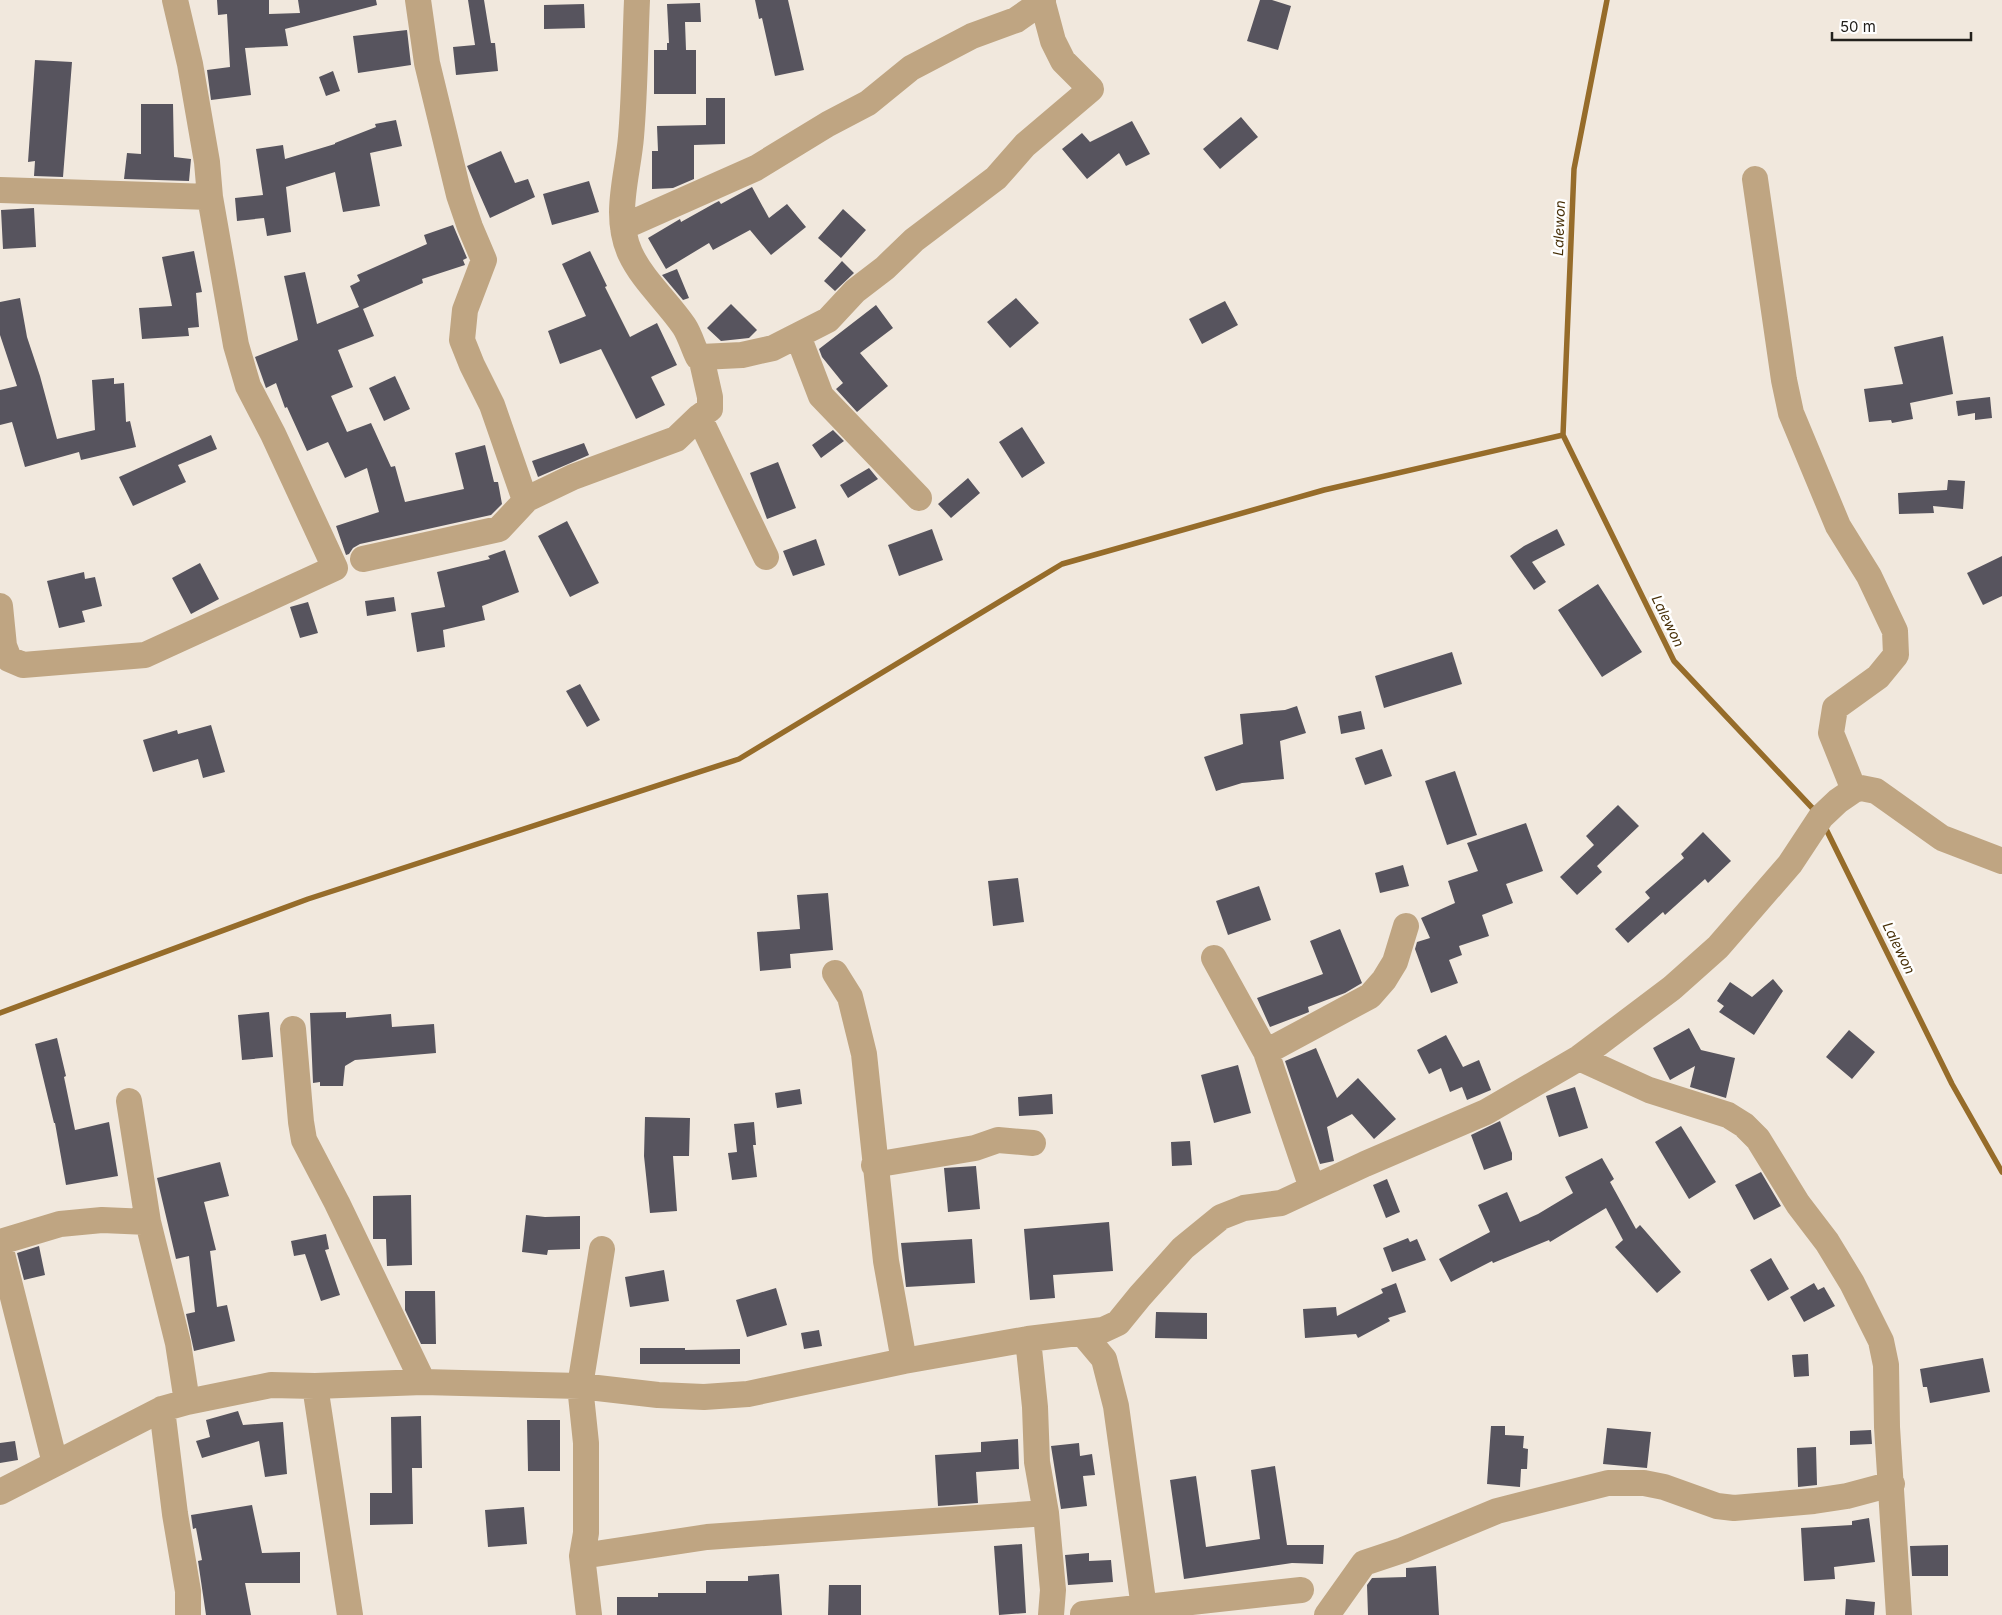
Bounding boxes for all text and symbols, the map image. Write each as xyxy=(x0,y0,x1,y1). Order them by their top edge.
scale bar xyxy=(1832,10,1971,42)
text: 50 m xyxy=(1840,17,1876,36)
water label: Lalewon xyxy=(1549,200,1568,256)
water label: Lalewon xyxy=(1649,592,1688,649)
water label: Lalewon xyxy=(1880,919,1919,976)

